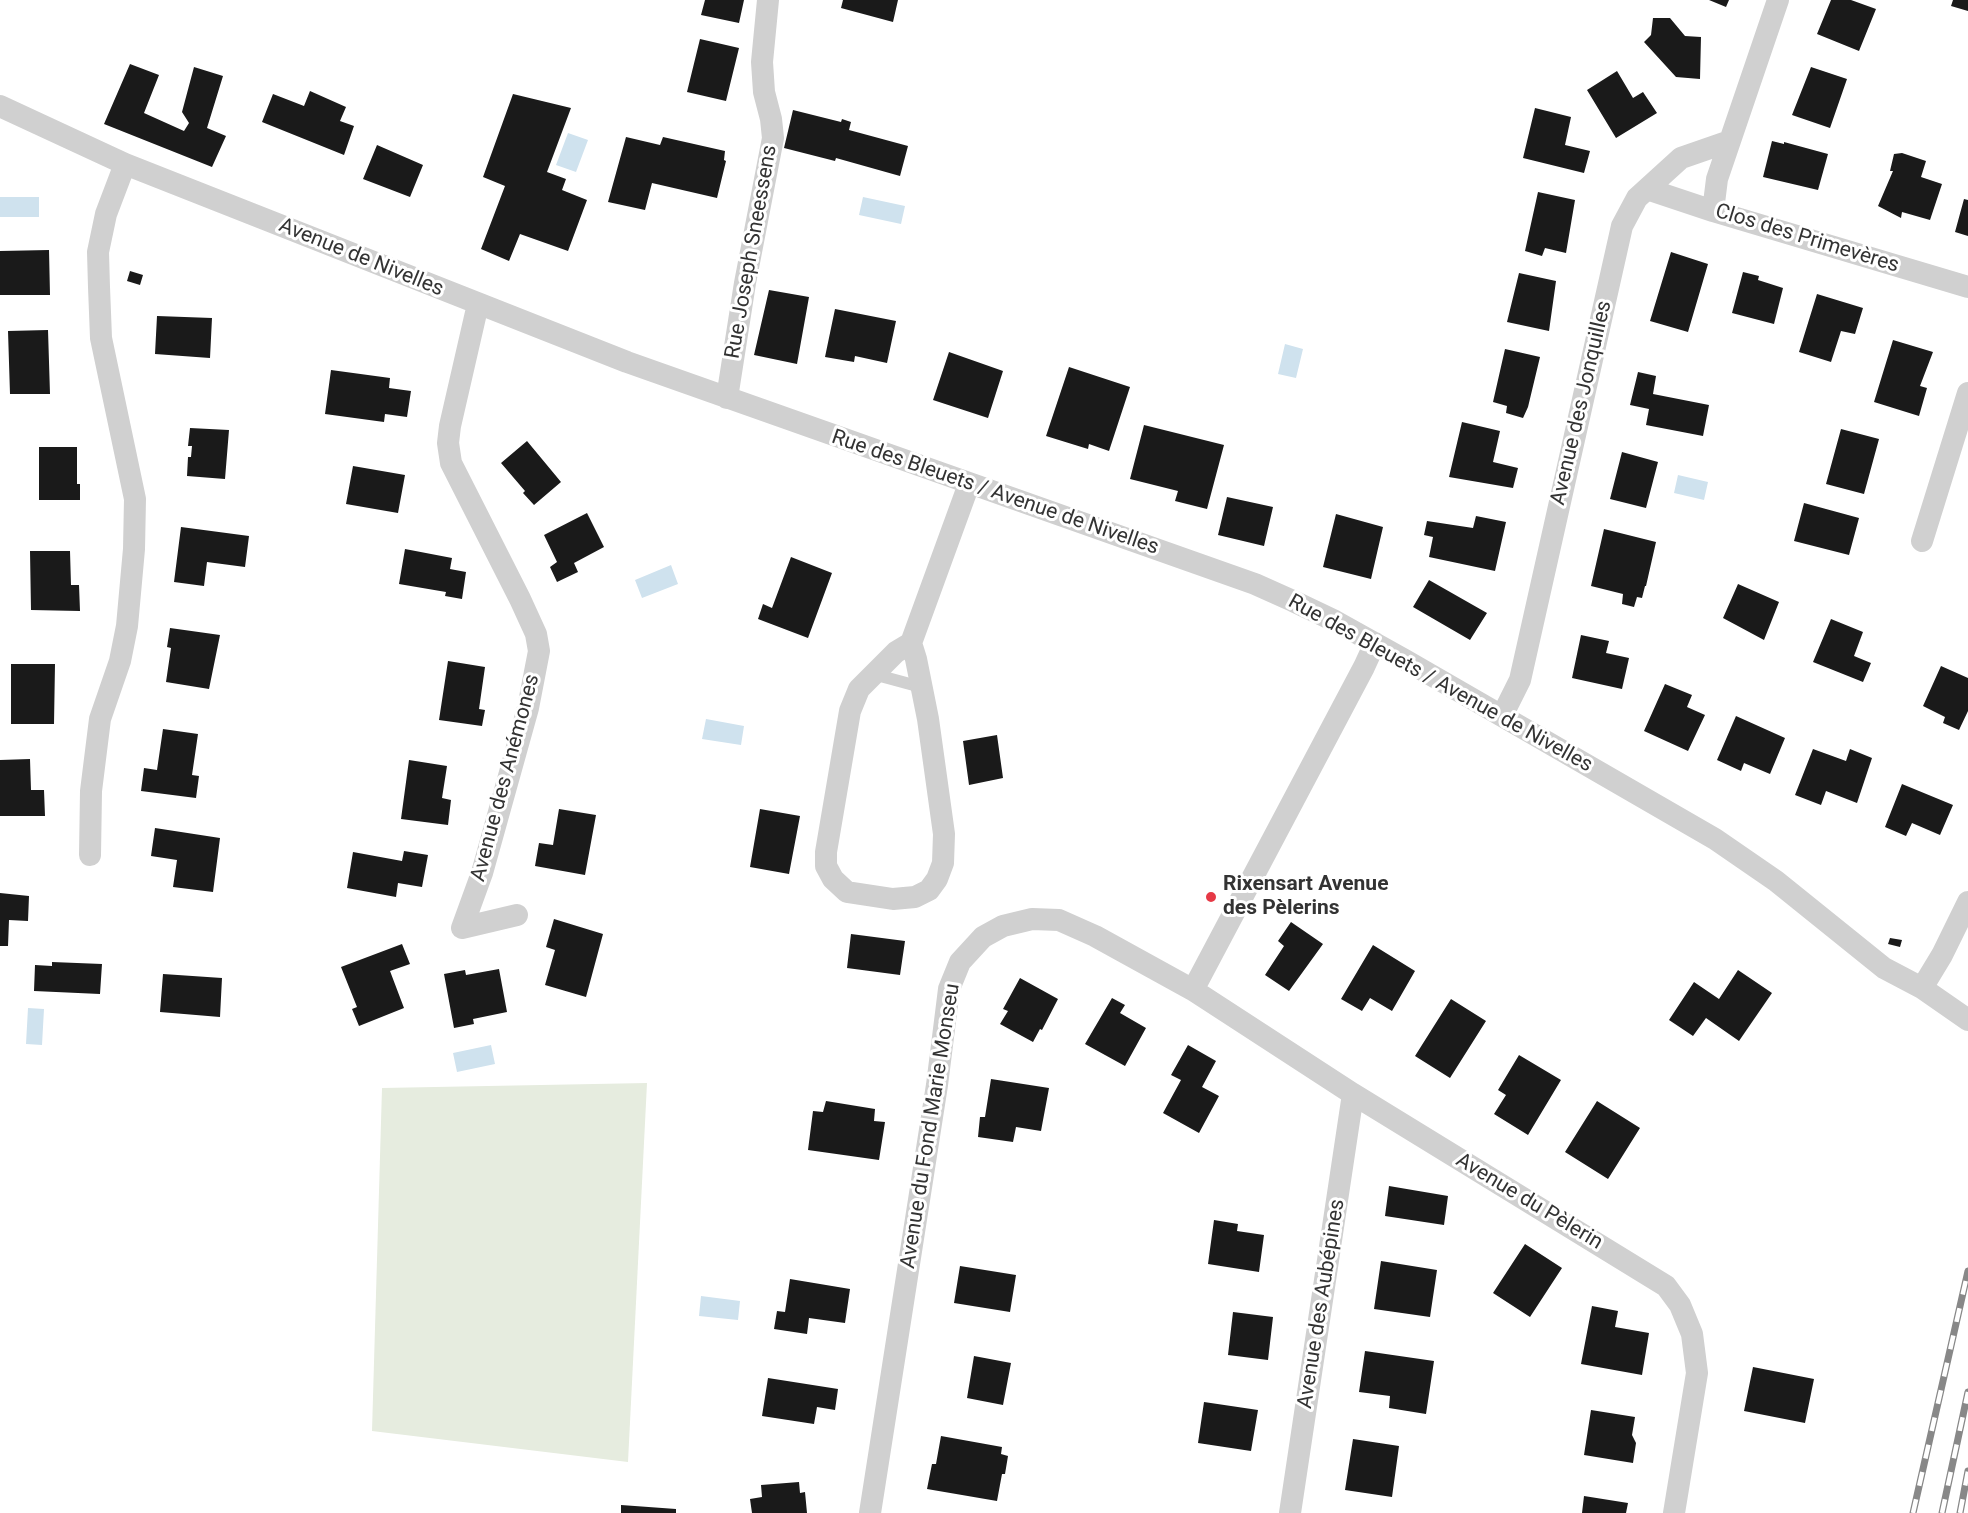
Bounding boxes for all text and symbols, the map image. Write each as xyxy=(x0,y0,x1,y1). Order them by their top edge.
street label: Rue Joseph Sneessens xyxy=(721,143,783,361)
street label: Clos des Primevères xyxy=(1712,199,1902,279)
street label: Avenue de Nivelles xyxy=(275,213,447,303)
street label: Avenue des Jonquilles xyxy=(1546,298,1618,508)
street label: Rue des Bleuets / Avenue de Nivelles xyxy=(828,425,1162,561)
street label: Rue des Bleuets / Avenue de Nivelles xyxy=(1283,590,1597,778)
street label: Avenue des Anémones xyxy=(466,672,546,884)
place label: Rixensart Avenue des Pèlerins xyxy=(1223,872,1388,922)
marker: Rixensart Avenue des Pèlerins xyxy=(1204,890,1218,904)
street label: Avenue du Fond Marie Monseu xyxy=(896,982,966,1270)
street label: Avenue du Pèlerin xyxy=(1451,1148,1607,1256)
street label: Avenue des Aubépines xyxy=(1293,1198,1351,1410)

